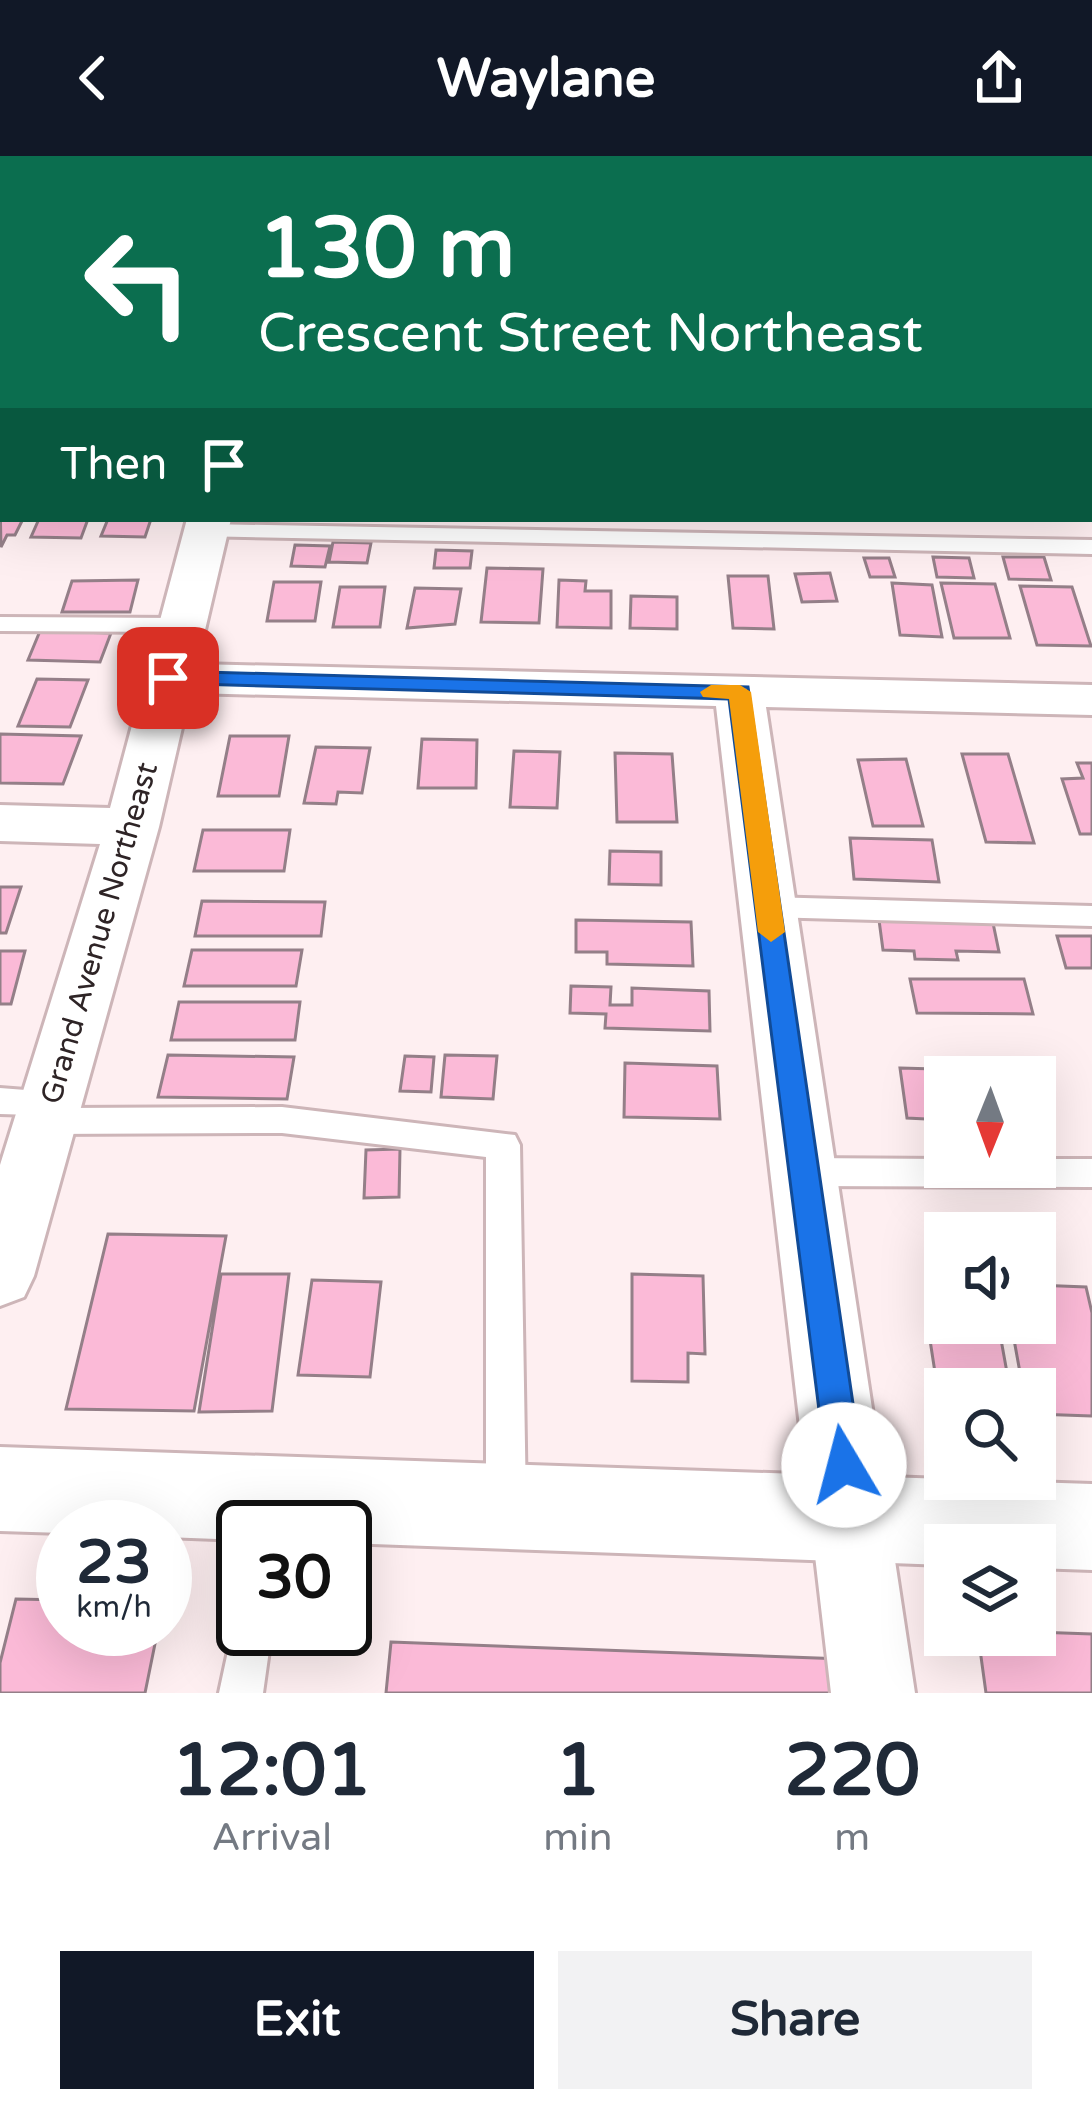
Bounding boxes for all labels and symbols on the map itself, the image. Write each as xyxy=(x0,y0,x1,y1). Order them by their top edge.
pin xyxy=(117,627,219,729)
street label: Grand Avenue Northeast xyxy=(33,758,166,1108)
north arrow xyxy=(924,1056,1056,1188)
position arrow xyxy=(781,1402,907,1528)
speed limit sign: 30 xyxy=(216,1500,372,1656)

